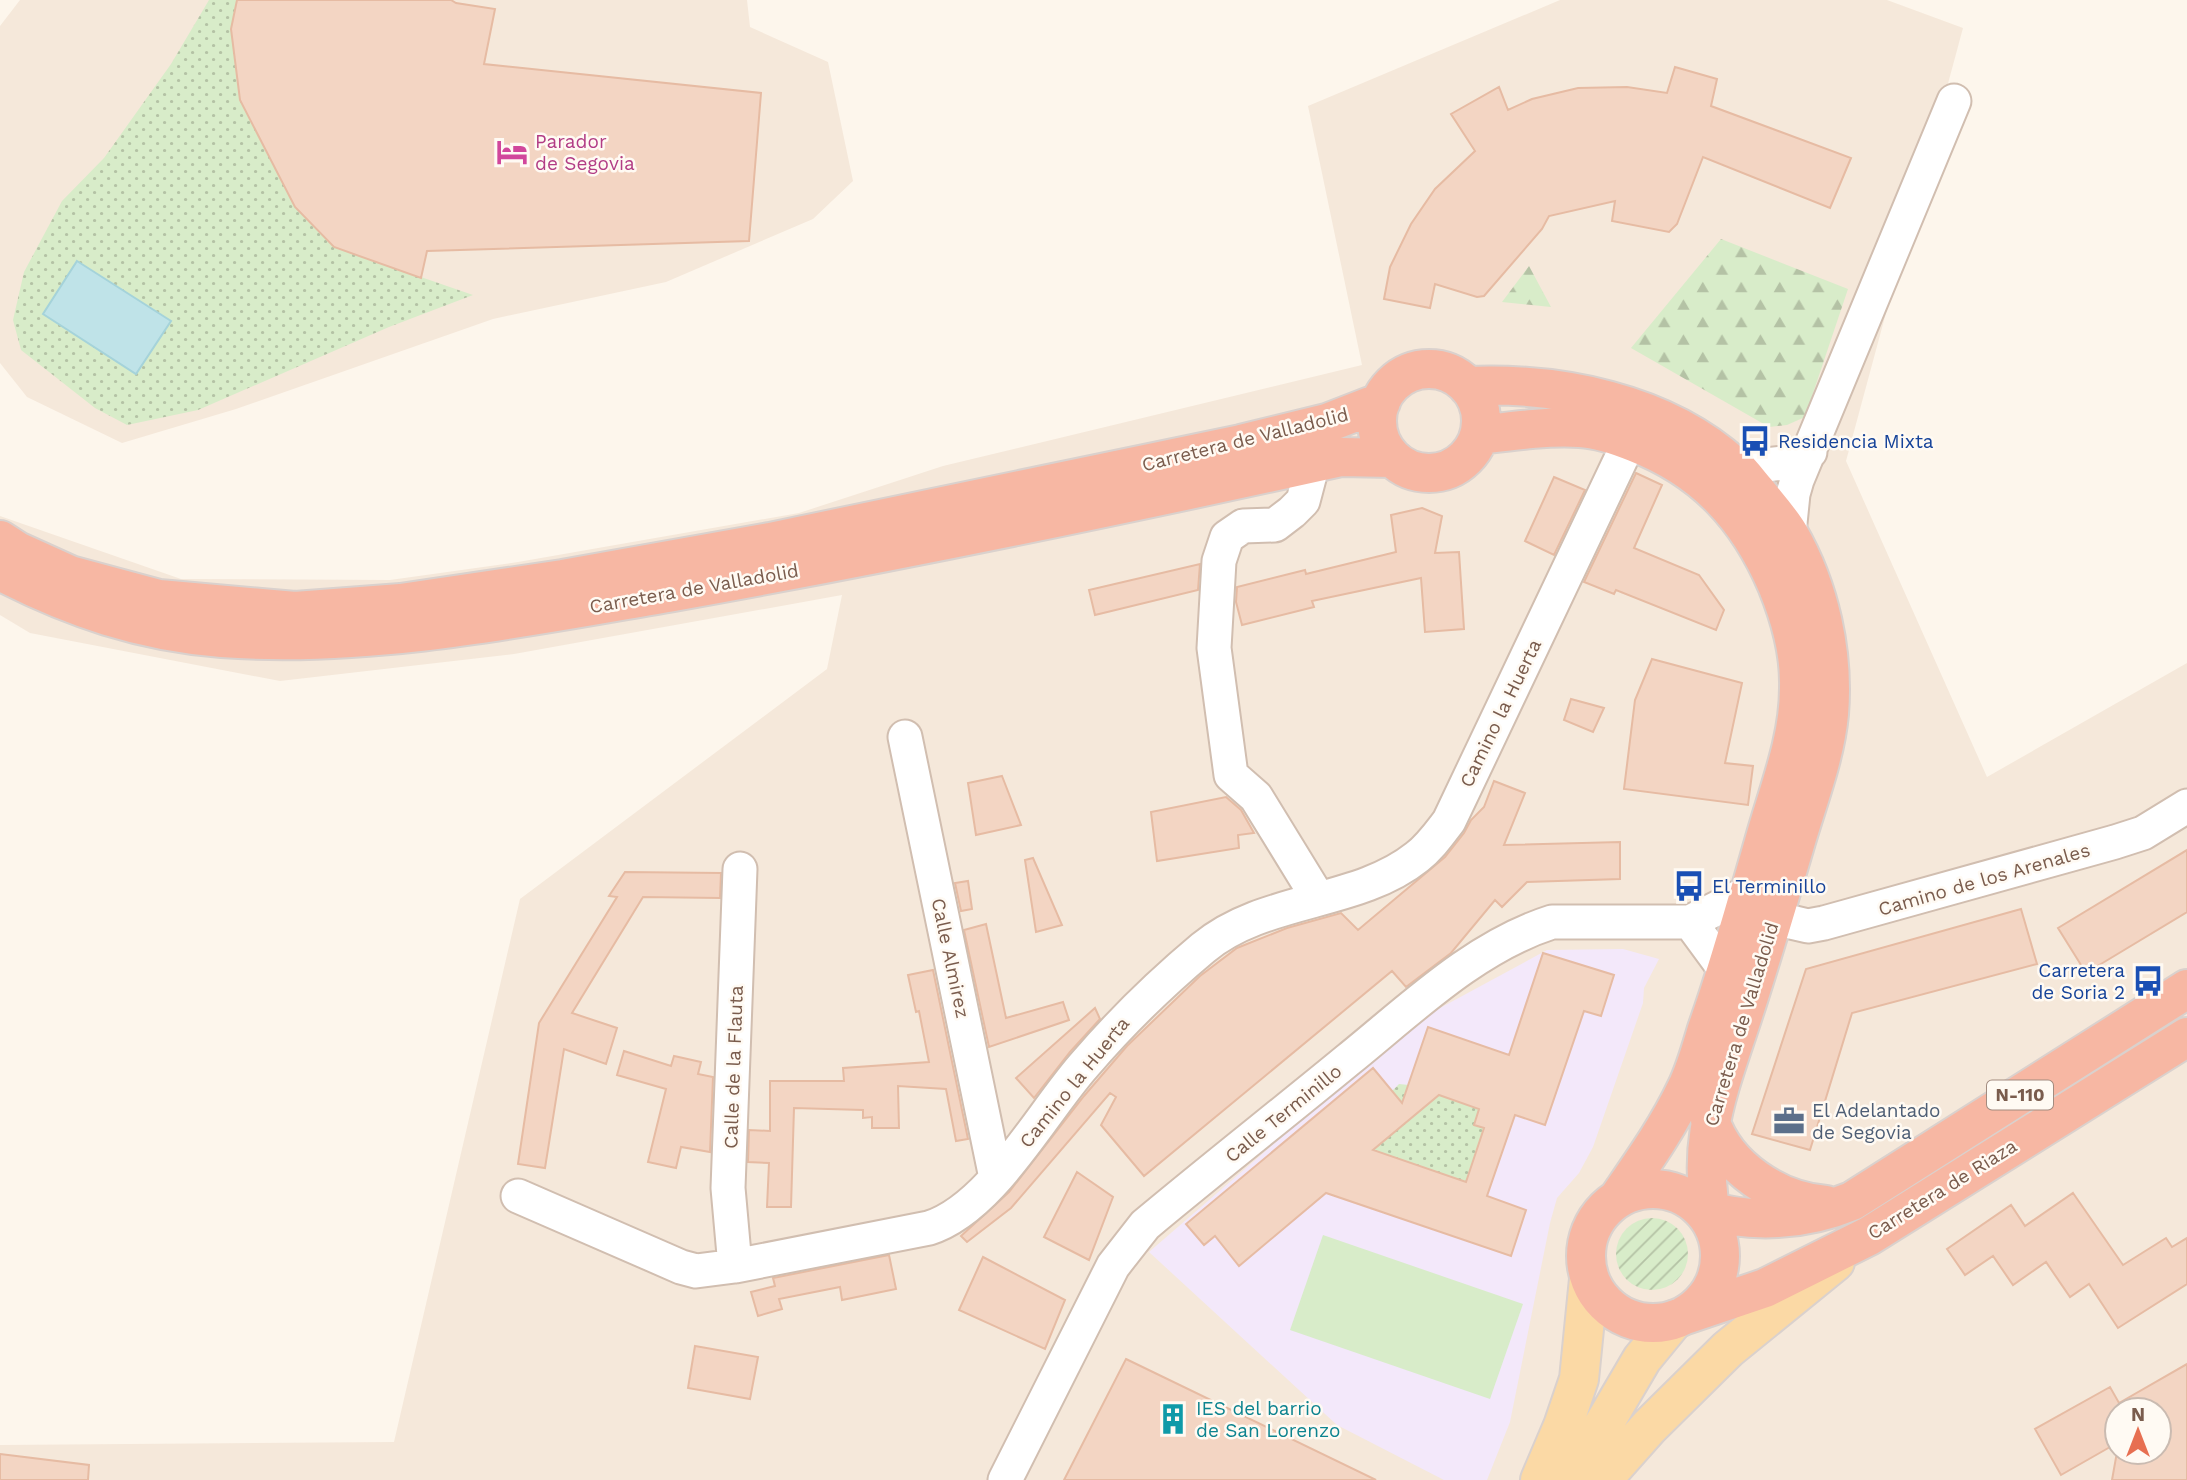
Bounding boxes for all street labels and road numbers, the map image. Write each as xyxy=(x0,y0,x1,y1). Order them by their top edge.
street label: Carretera de Valladolid xyxy=(1139,403,1351,476)
street label: Carretera de Valladolid xyxy=(588,559,800,618)
street label: Camino la Huerta xyxy=(1455,635,1546,791)
street label: Camino de los Arenales xyxy=(1876,838,2093,921)
street label: Calle Almirez xyxy=(927,896,974,1020)
street label: Carretera de Valladolid xyxy=(1699,919,1783,1129)
street label: Calle de la Flauta xyxy=(719,985,748,1149)
street label: Camino la Huerta xyxy=(1015,1012,1134,1152)
street label: Calle Terminillo xyxy=(1220,1059,1346,1167)
road number: N-110 xyxy=(1987,1080,2053,1110)
street label: Carretera de Riaza xyxy=(1863,1134,2021,1245)

